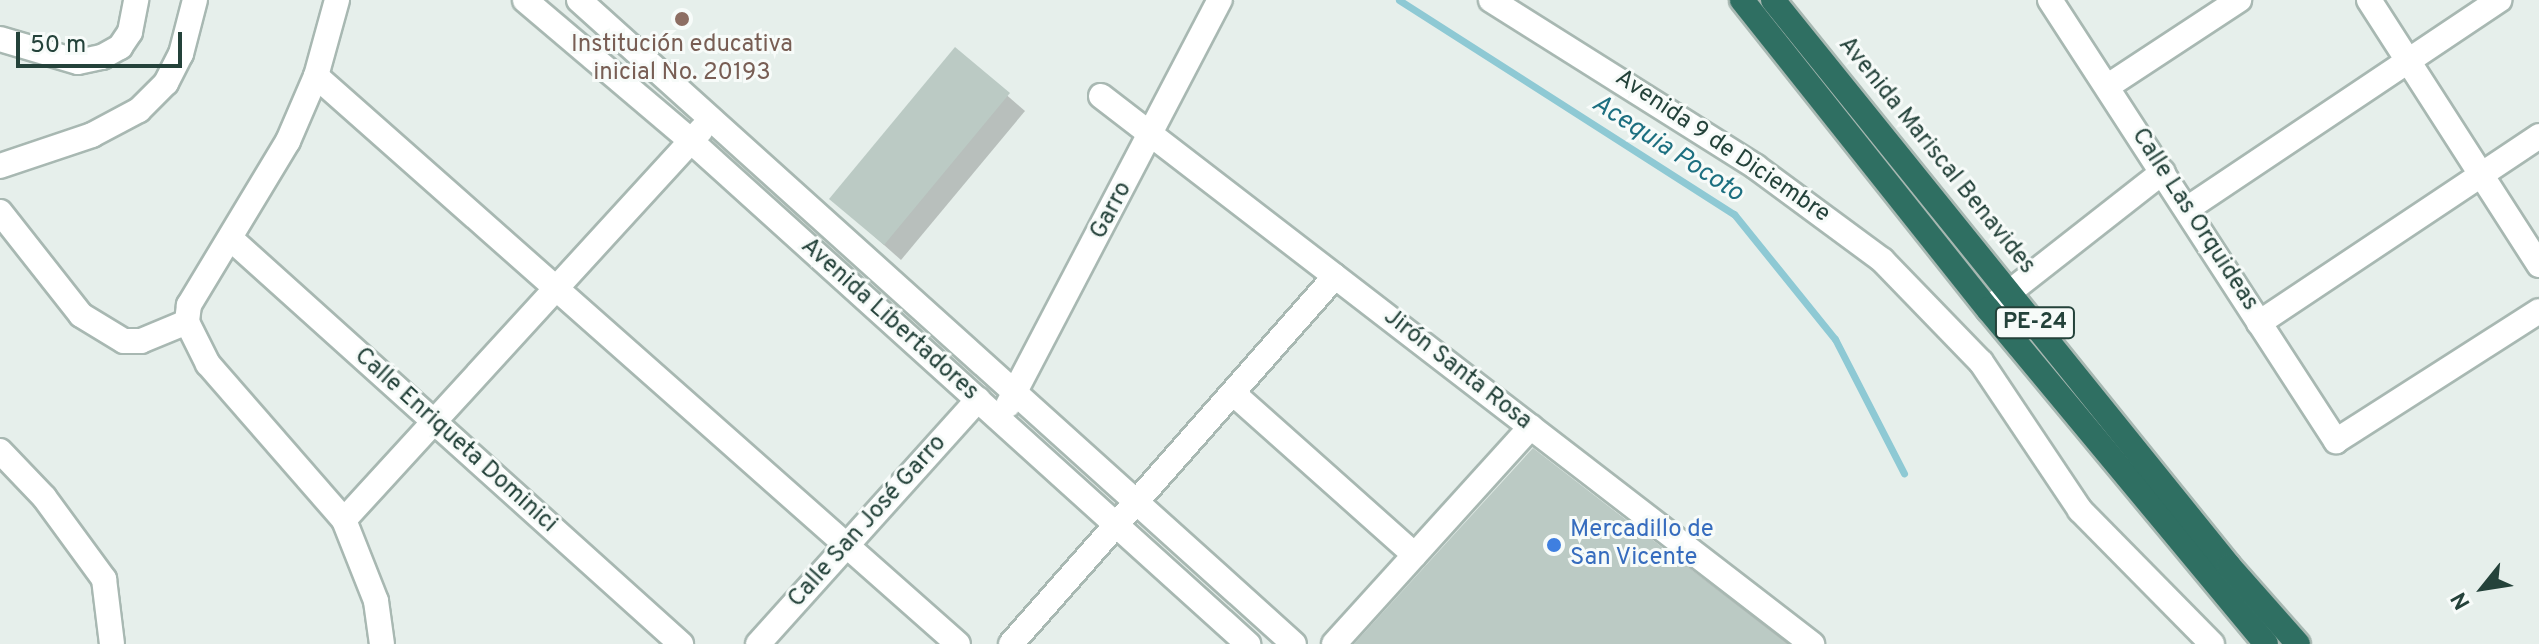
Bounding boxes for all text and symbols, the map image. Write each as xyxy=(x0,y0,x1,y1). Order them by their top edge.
marker: Institución educativa inicial No. 20193 xyxy=(673,10,691,28)
scale bar xyxy=(20,16,186,66)
text: 50 m xyxy=(30,31,86,61)
place label: Institución educativa inicial No. 20193 xyxy=(571,32,793,88)
street label: Avenida Mariscal Benavides xyxy=(1831,32,2041,280)
street label: Avenida 9 de Diciembre xyxy=(1609,64,1835,230)
water label: Acequia Pocoto xyxy=(1585,88,1749,210)
street label: Calle Las Orquideas xyxy=(2124,123,2264,317)
street label: Garro xyxy=(1085,177,1139,245)
street label: Avenida Libertadores xyxy=(794,233,984,407)
street label: Jirón Santa Rosa xyxy=(1377,303,1537,437)
road number: PE-24 xyxy=(1993,305,2077,341)
street label: Calle Enriqueta Dominici xyxy=(348,342,562,540)
street label: Calle San José Garro xyxy=(783,430,953,614)
place label: Mercadillo de San Vicente xyxy=(1570,517,1714,573)
marker: Mercadillo de San Vicente xyxy=(1545,536,1563,554)
north arrow xyxy=(2443,548,2523,628)
text: N xyxy=(2446,587,2477,614)

